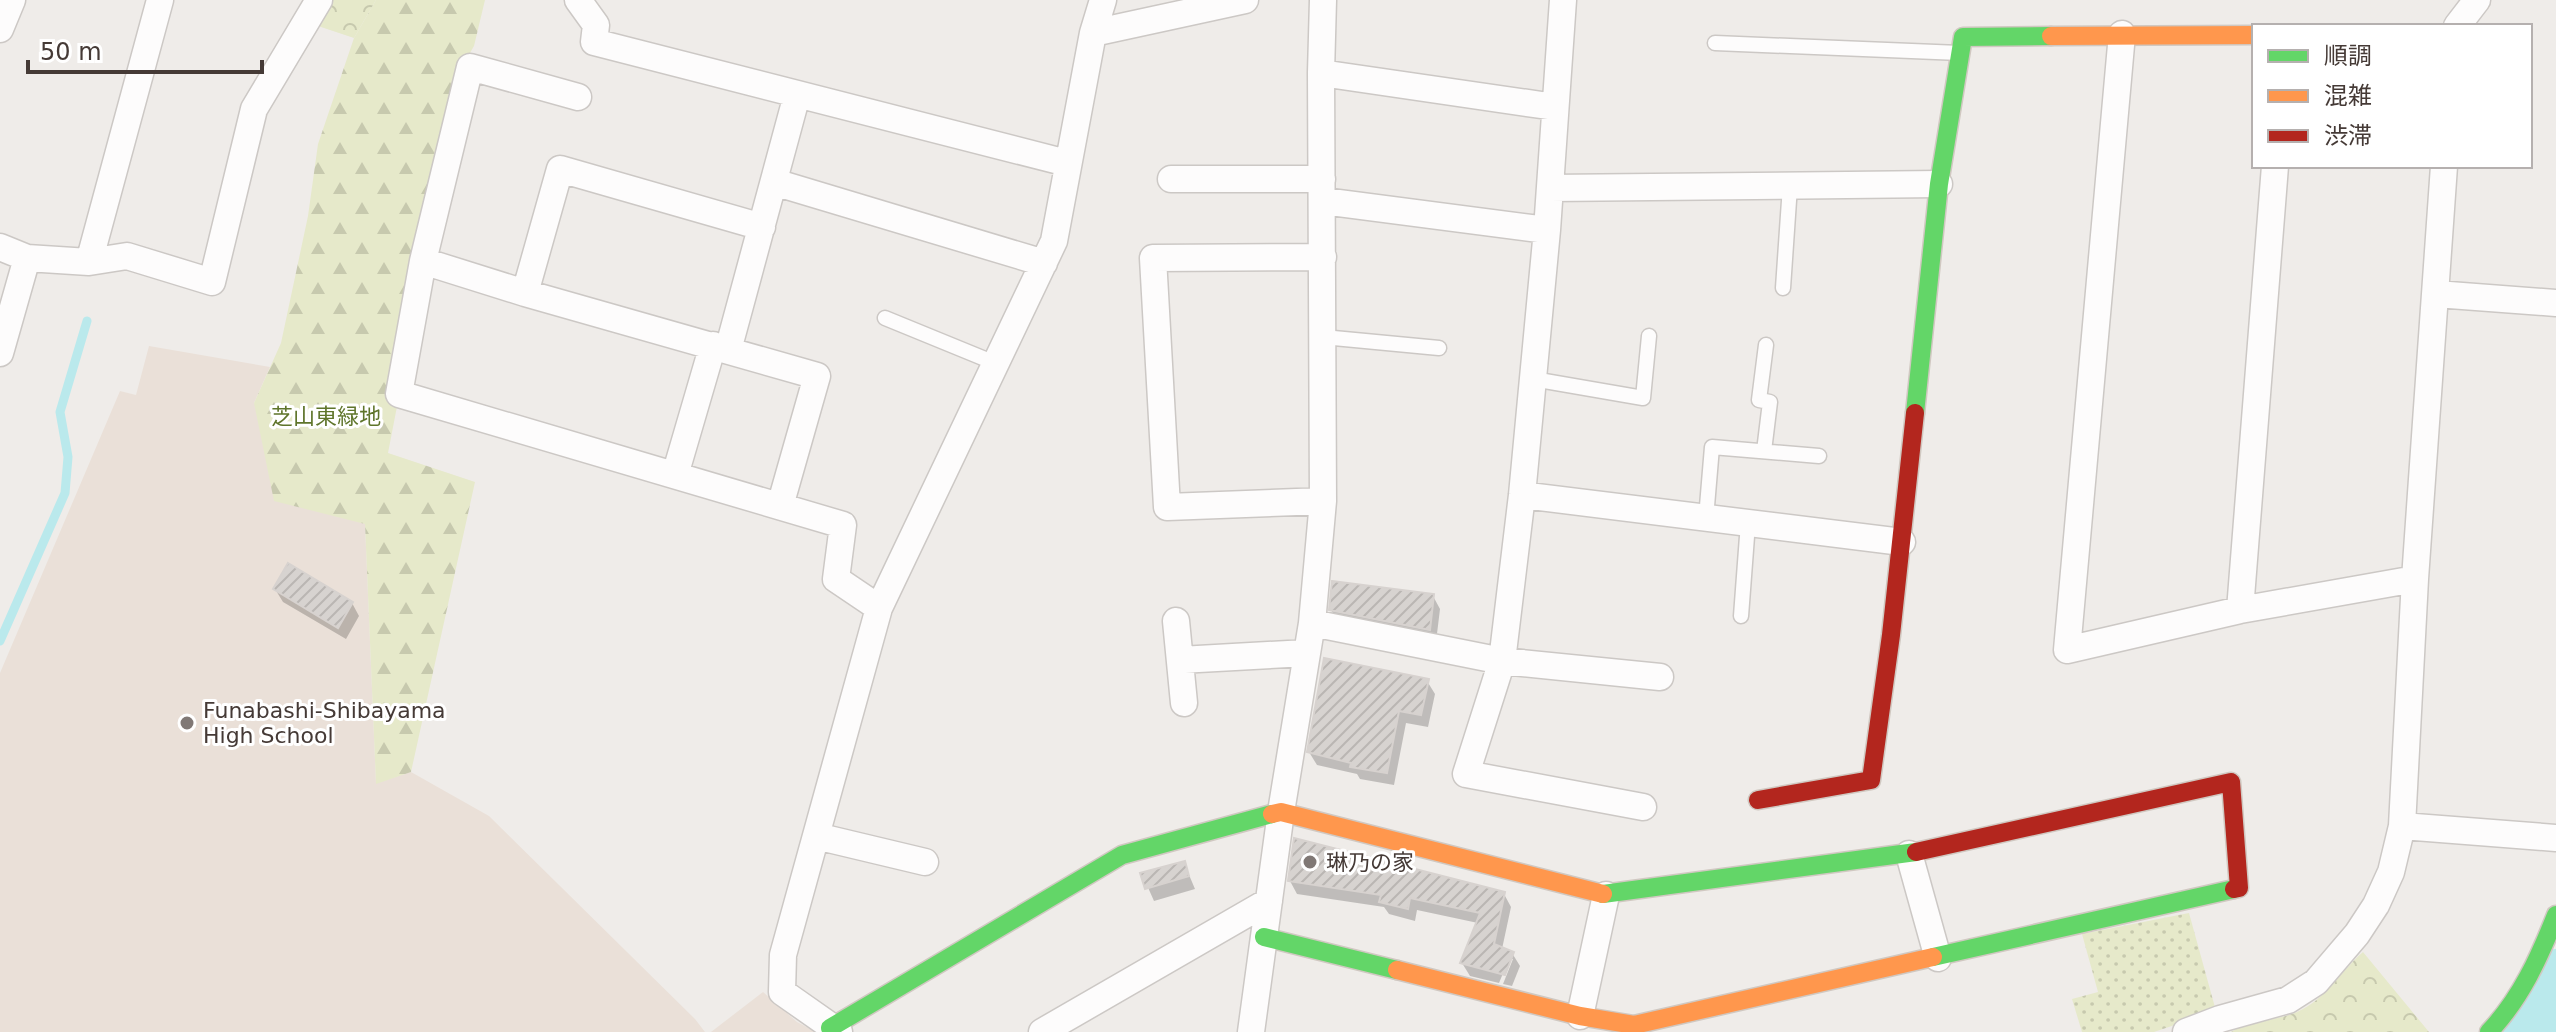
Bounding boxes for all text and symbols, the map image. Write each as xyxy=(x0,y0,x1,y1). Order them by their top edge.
scale bar xyxy=(28,24,262,74)
legend xyxy=(2252,24,2532,168)
text: 50 m xyxy=(40,38,102,66)
text: 順調 xyxy=(2324,42,2372,70)
text: 混雑 xyxy=(2324,82,2372,110)
text: 渋滞 xyxy=(2324,122,2372,150)
park label: 芝山東緑地 xyxy=(271,404,381,429)
place label: Funabashi-Shibayama High School xyxy=(203,698,446,748)
marker: Funabashi-Shibayama High School xyxy=(178,714,196,732)
place label: 琳乃の家 xyxy=(1326,850,1414,875)
marker: 琳乃の家 xyxy=(1301,853,1319,871)

